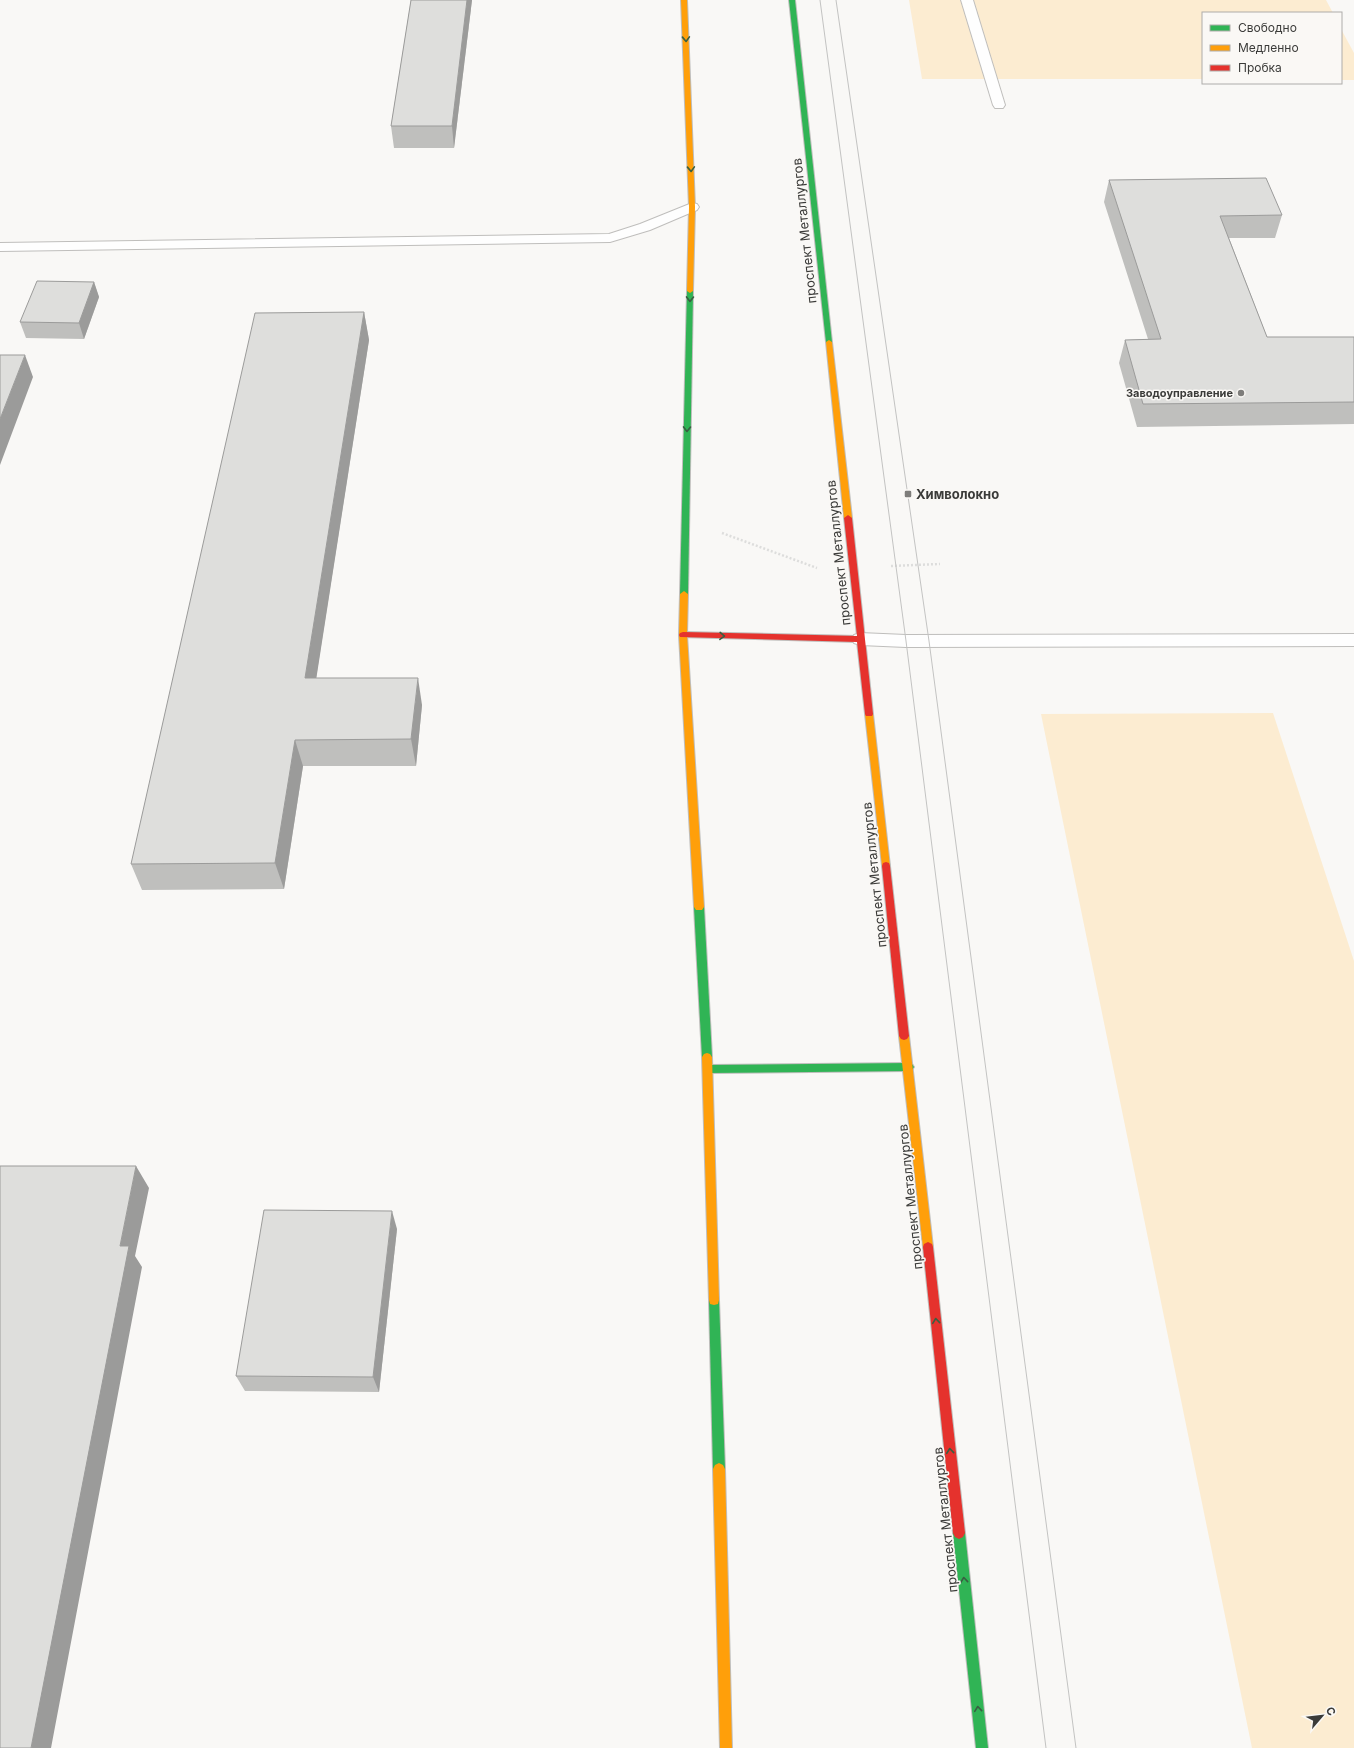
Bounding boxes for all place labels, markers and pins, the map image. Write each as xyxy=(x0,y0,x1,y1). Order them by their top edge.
place label: Заводоуправление xyxy=(1126,386,1233,400)
marker: Заводоуправление xyxy=(1236,388,1246,398)
place label: Химволокно xyxy=(916,486,999,502)
marker: Химволокно xyxy=(903,489,913,499)

